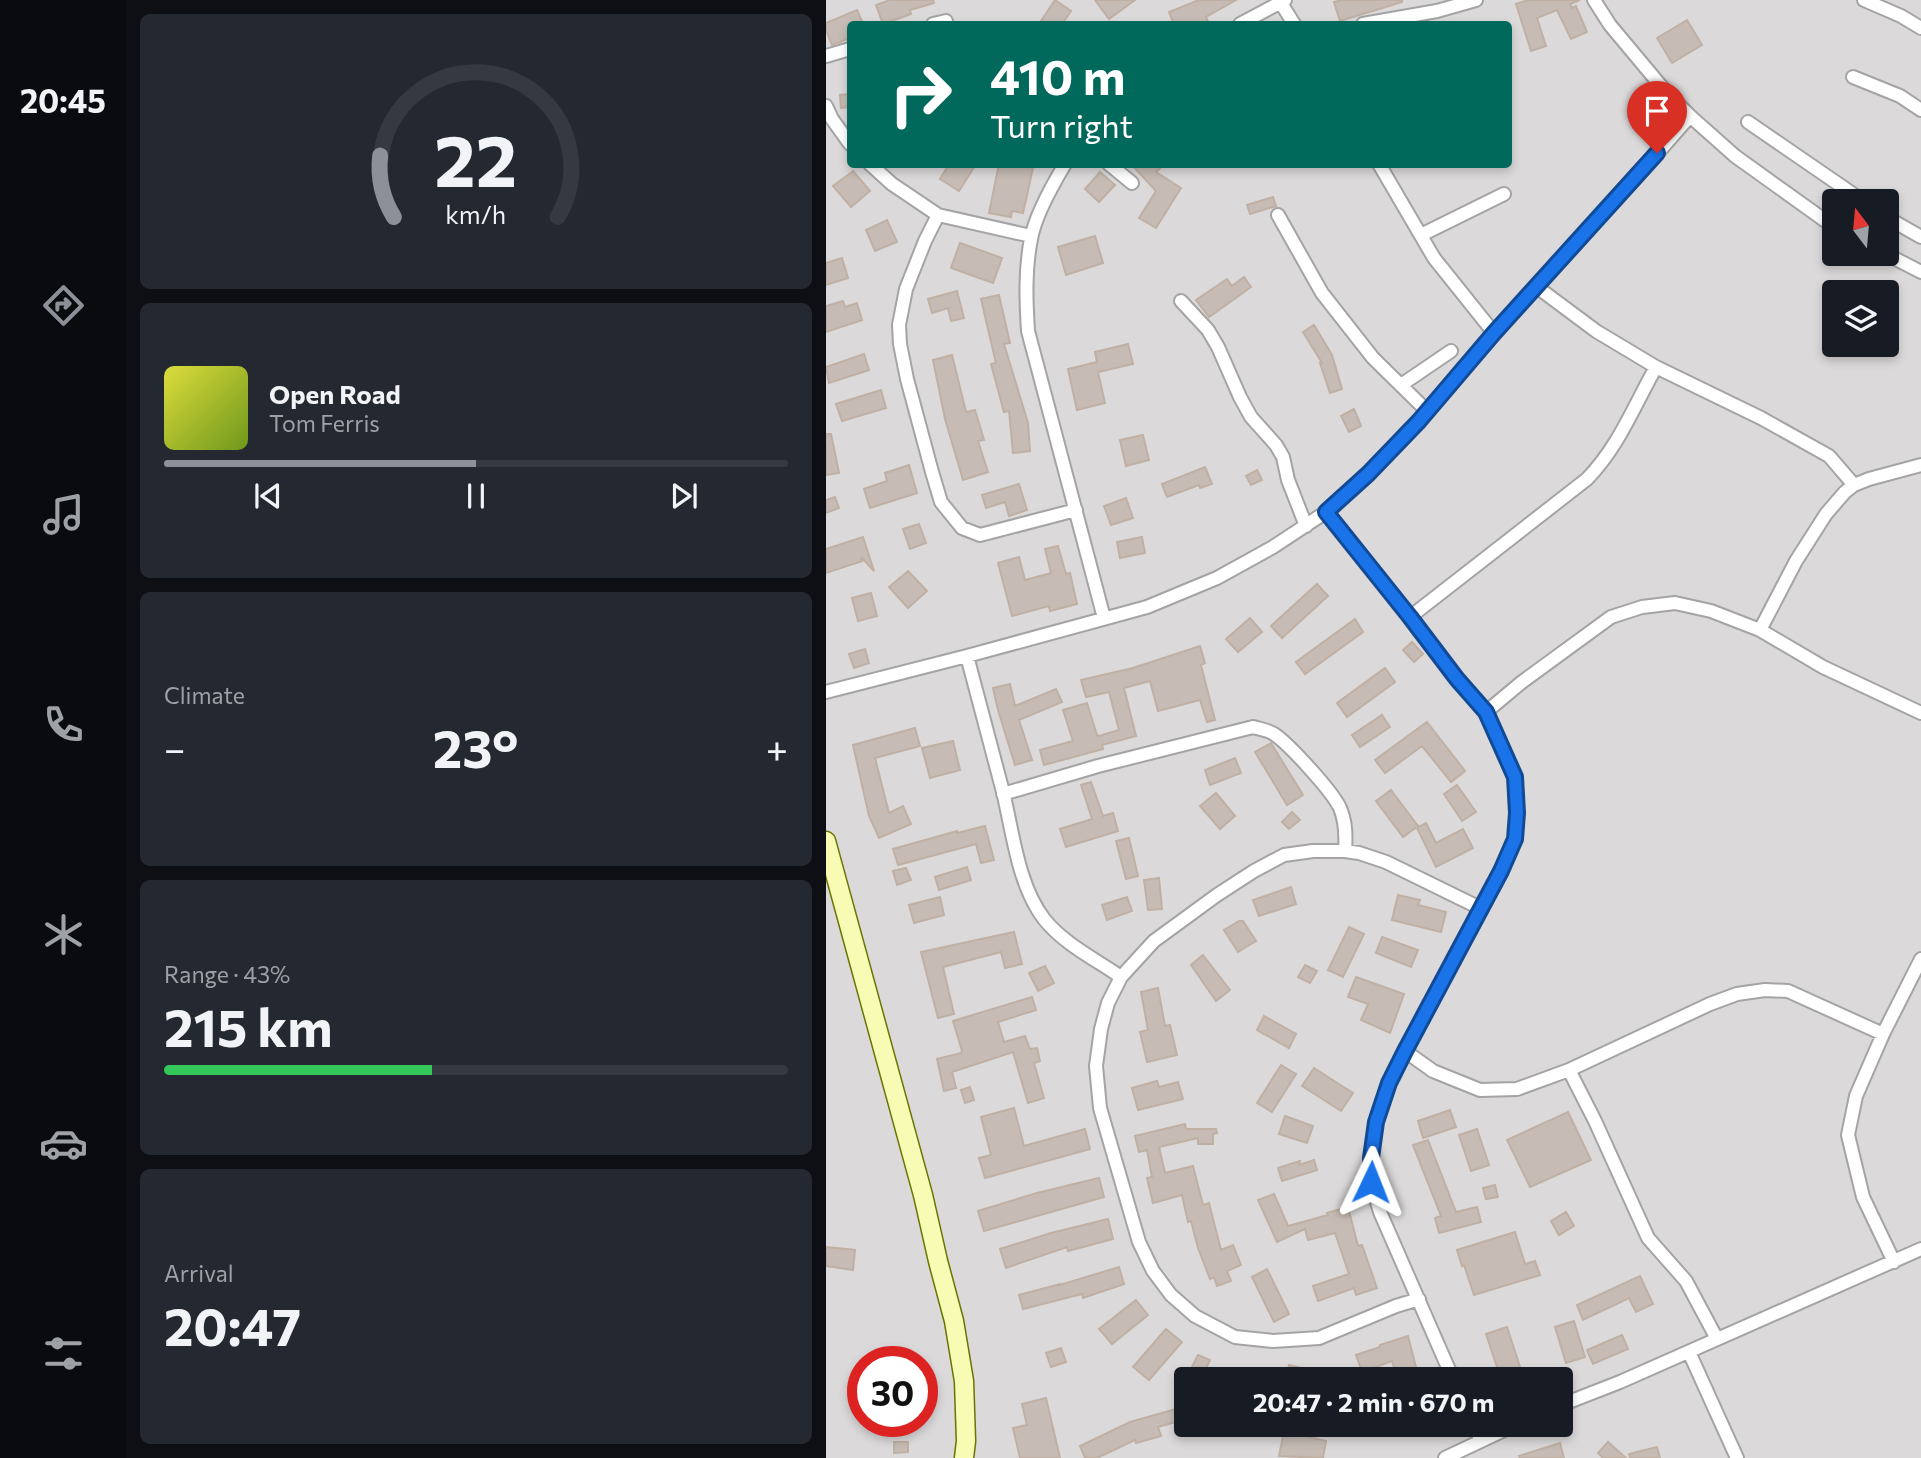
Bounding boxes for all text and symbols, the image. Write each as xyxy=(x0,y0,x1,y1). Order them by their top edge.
text: 410 m xyxy=(990,45,1125,105)
icon: right xyxy=(875,49,966,140)
text: 20:45 xyxy=(20,80,106,120)
pin xyxy=(1627,81,1687,153)
icon: arrive xyxy=(1638,92,1676,130)
text: Turn right xyxy=(990,105,1133,145)
text: 22 xyxy=(435,114,517,203)
north arrow xyxy=(1822,189,1899,266)
map controls xyxy=(1822,189,1899,357)
text: km/h xyxy=(446,199,506,229)
button: layers xyxy=(1822,280,1899,357)
icon: directions xyxy=(39,281,88,330)
text: Open Road xyxy=(269,378,401,409)
text: Tom Ferris xyxy=(269,409,380,437)
icon: previous xyxy=(249,477,287,515)
icon: pause xyxy=(457,477,495,515)
icon: next xyxy=(665,477,703,515)
icon: music xyxy=(39,490,88,539)
text: Climate xyxy=(164,681,245,709)
icon: phone xyxy=(39,700,88,749)
text: 23° xyxy=(433,715,519,779)
text: − xyxy=(164,724,186,771)
text: + xyxy=(766,724,788,771)
icon: climate xyxy=(39,910,88,959)
text: Range · 43% xyxy=(164,960,290,988)
text: 215 km xyxy=(164,994,333,1058)
icon: car xyxy=(39,1119,88,1168)
position arrow xyxy=(1334,1145,1408,1219)
text: Arrival xyxy=(164,1259,234,1287)
text: 20:47 xyxy=(164,1293,301,1357)
icon: filters xyxy=(39,1329,88,1378)
speed limit sign: 30 xyxy=(847,1346,938,1437)
text: 20:47 · 2 min · 670 m xyxy=(1253,1386,1494,1417)

